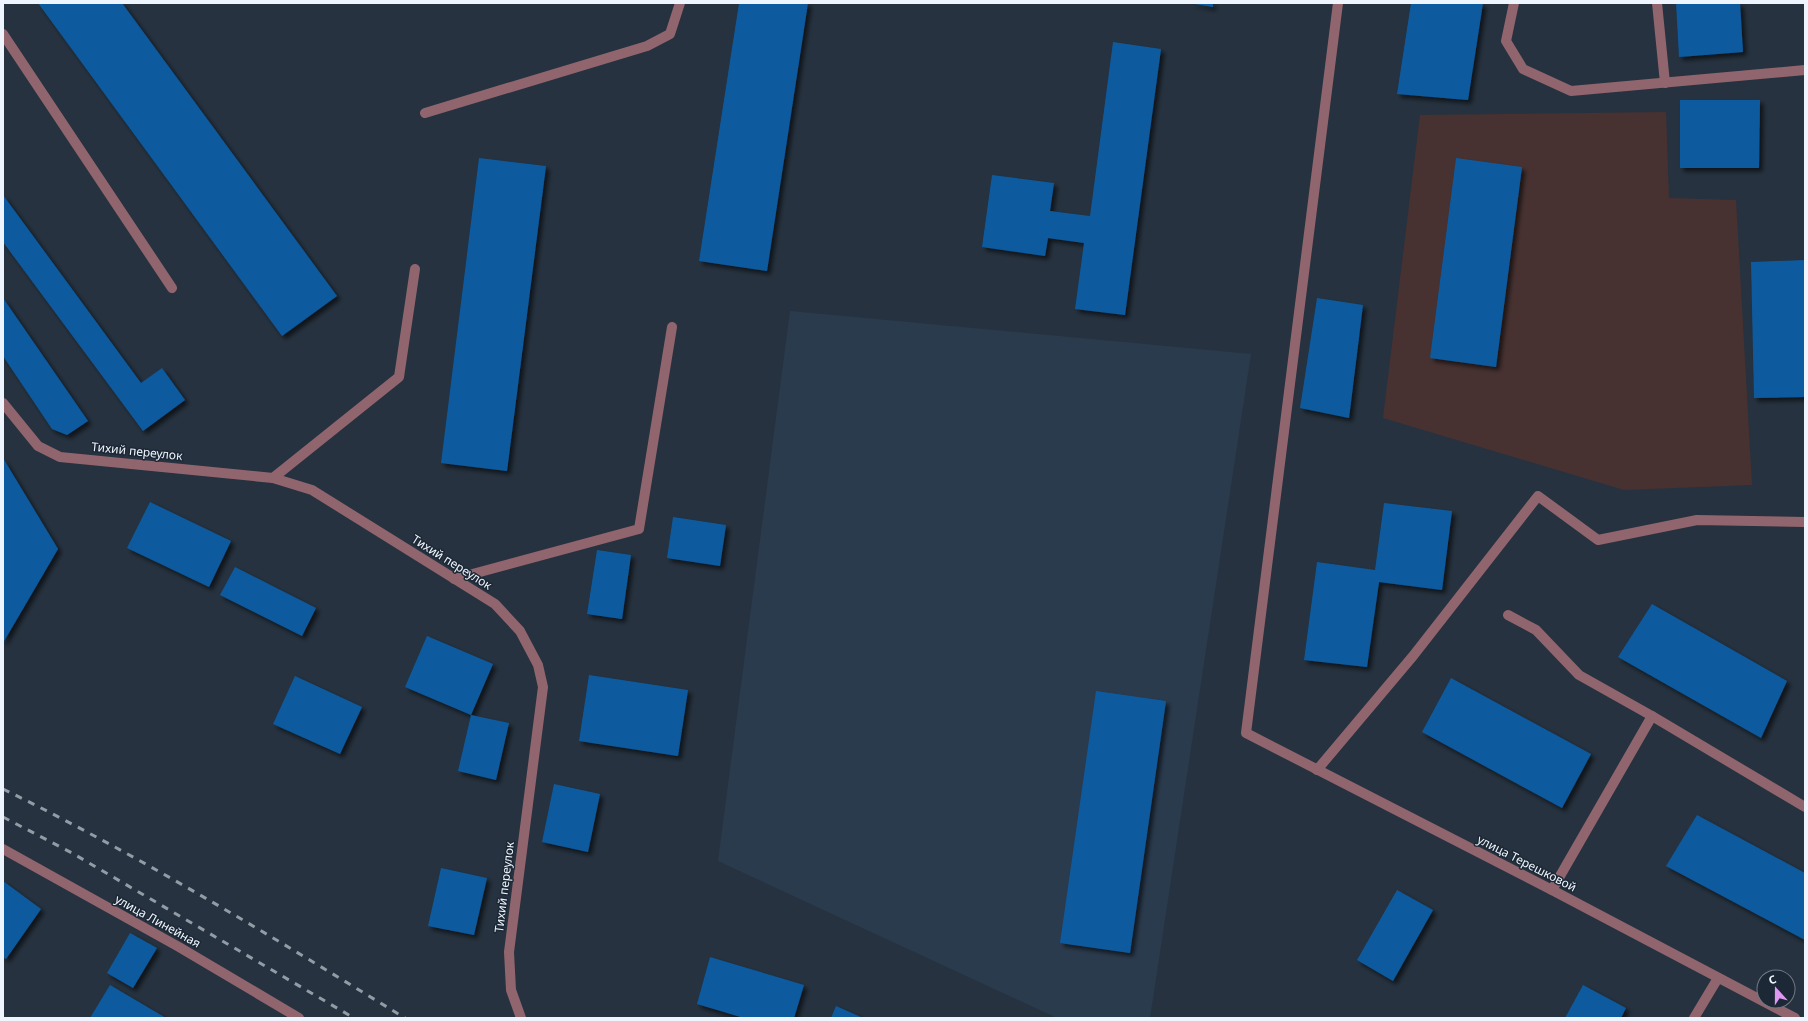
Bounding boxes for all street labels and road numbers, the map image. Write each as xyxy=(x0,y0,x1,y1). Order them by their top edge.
street label: Тихий переулок xyxy=(91,438,184,464)
street label: Тихий переулок xyxy=(409,531,496,594)
street label: улица Терешковой xyxy=(1474,831,1580,895)
street label: Тихий переулок xyxy=(490,840,518,933)
street label: улица Линейная xyxy=(112,890,204,952)

